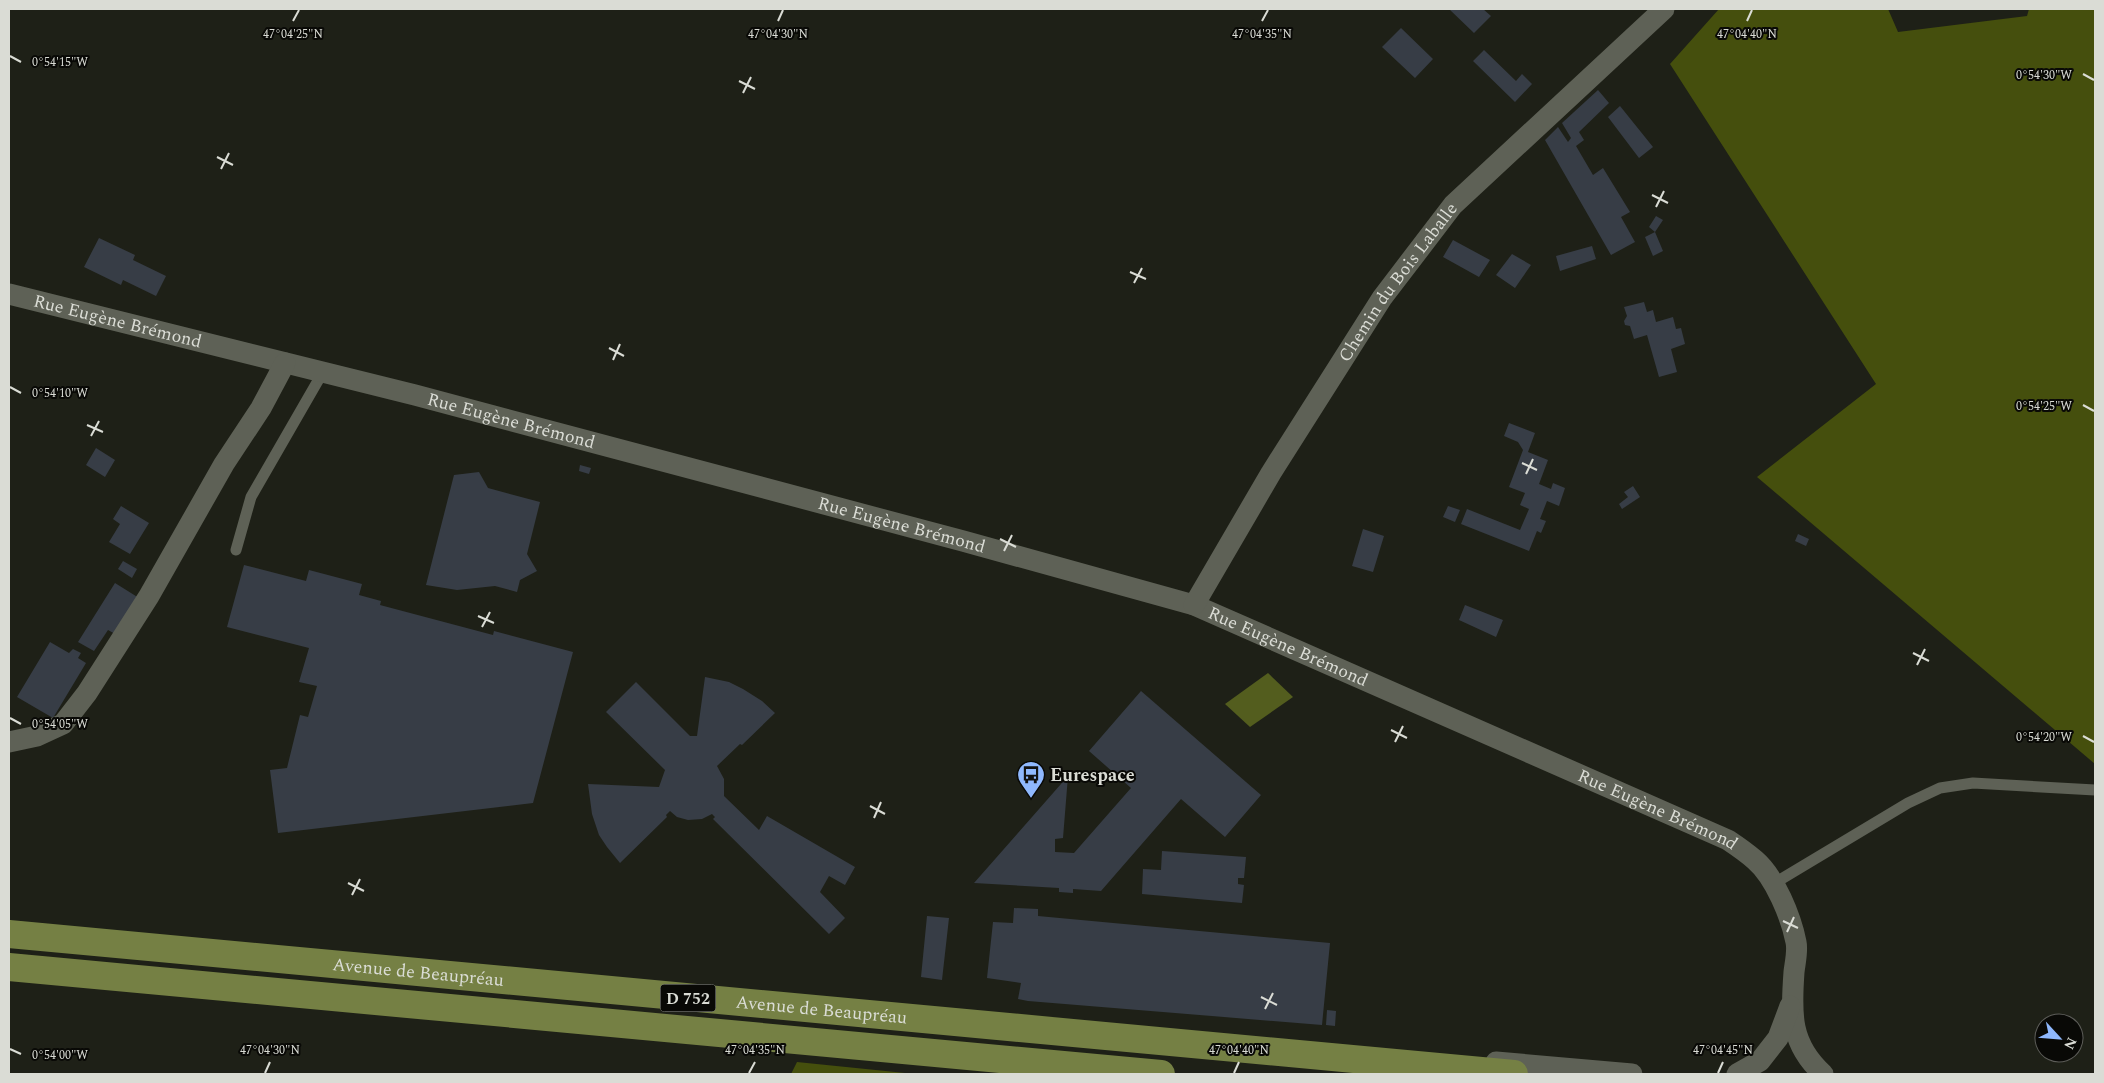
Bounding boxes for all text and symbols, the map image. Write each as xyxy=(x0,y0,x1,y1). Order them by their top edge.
text: 47°04'25"N xyxy=(263,25,323,44)
text: 47°04'30"N xyxy=(748,25,808,44)
text: 47°04'35"N xyxy=(1232,25,1292,44)
text: 47°04'40"N xyxy=(1717,25,1777,44)
text: 0°54'15"W xyxy=(32,53,88,72)
text: 0°54'30"W xyxy=(2016,66,2072,85)
street label: Chemin du Bois Laballe xyxy=(1332,197,1464,368)
street label: Rue Eugène Brémond xyxy=(31,288,205,355)
text: 0°54'10"W xyxy=(32,384,88,403)
street label: Rue Eugène Brémond xyxy=(424,386,598,456)
text: 0°54'25"W xyxy=(2016,397,2072,416)
street label: Rue Eugène Brémond xyxy=(815,490,988,561)
street label: Rue Eugène Brémond xyxy=(1203,600,1372,694)
text: 0°54'05"W xyxy=(32,715,88,734)
text: 0°54'20"W xyxy=(2016,728,2072,747)
bus stop icon: Eurespace xyxy=(1016,760,1046,799)
place label: Eurespace xyxy=(1050,762,1135,789)
street label: Rue Eugène Brémond xyxy=(1573,762,1743,857)
street label: Avenue de Beaupréau xyxy=(331,951,505,994)
road number: D 752 xyxy=(660,984,716,1011)
street label: Avenue de Beaupréau xyxy=(735,989,908,1031)
north arrow xyxy=(2034,1013,2084,1063)
text: N xyxy=(2058,1034,2082,1053)
text: 47°04'30"N xyxy=(240,1041,300,1060)
text: 47°04'35"N xyxy=(725,1041,785,1060)
text: 47°04'40"N xyxy=(1209,1041,1269,1060)
text: 47°04'45"N xyxy=(1693,1041,1753,1060)
text: 0°54'00"W xyxy=(32,1046,88,1065)

